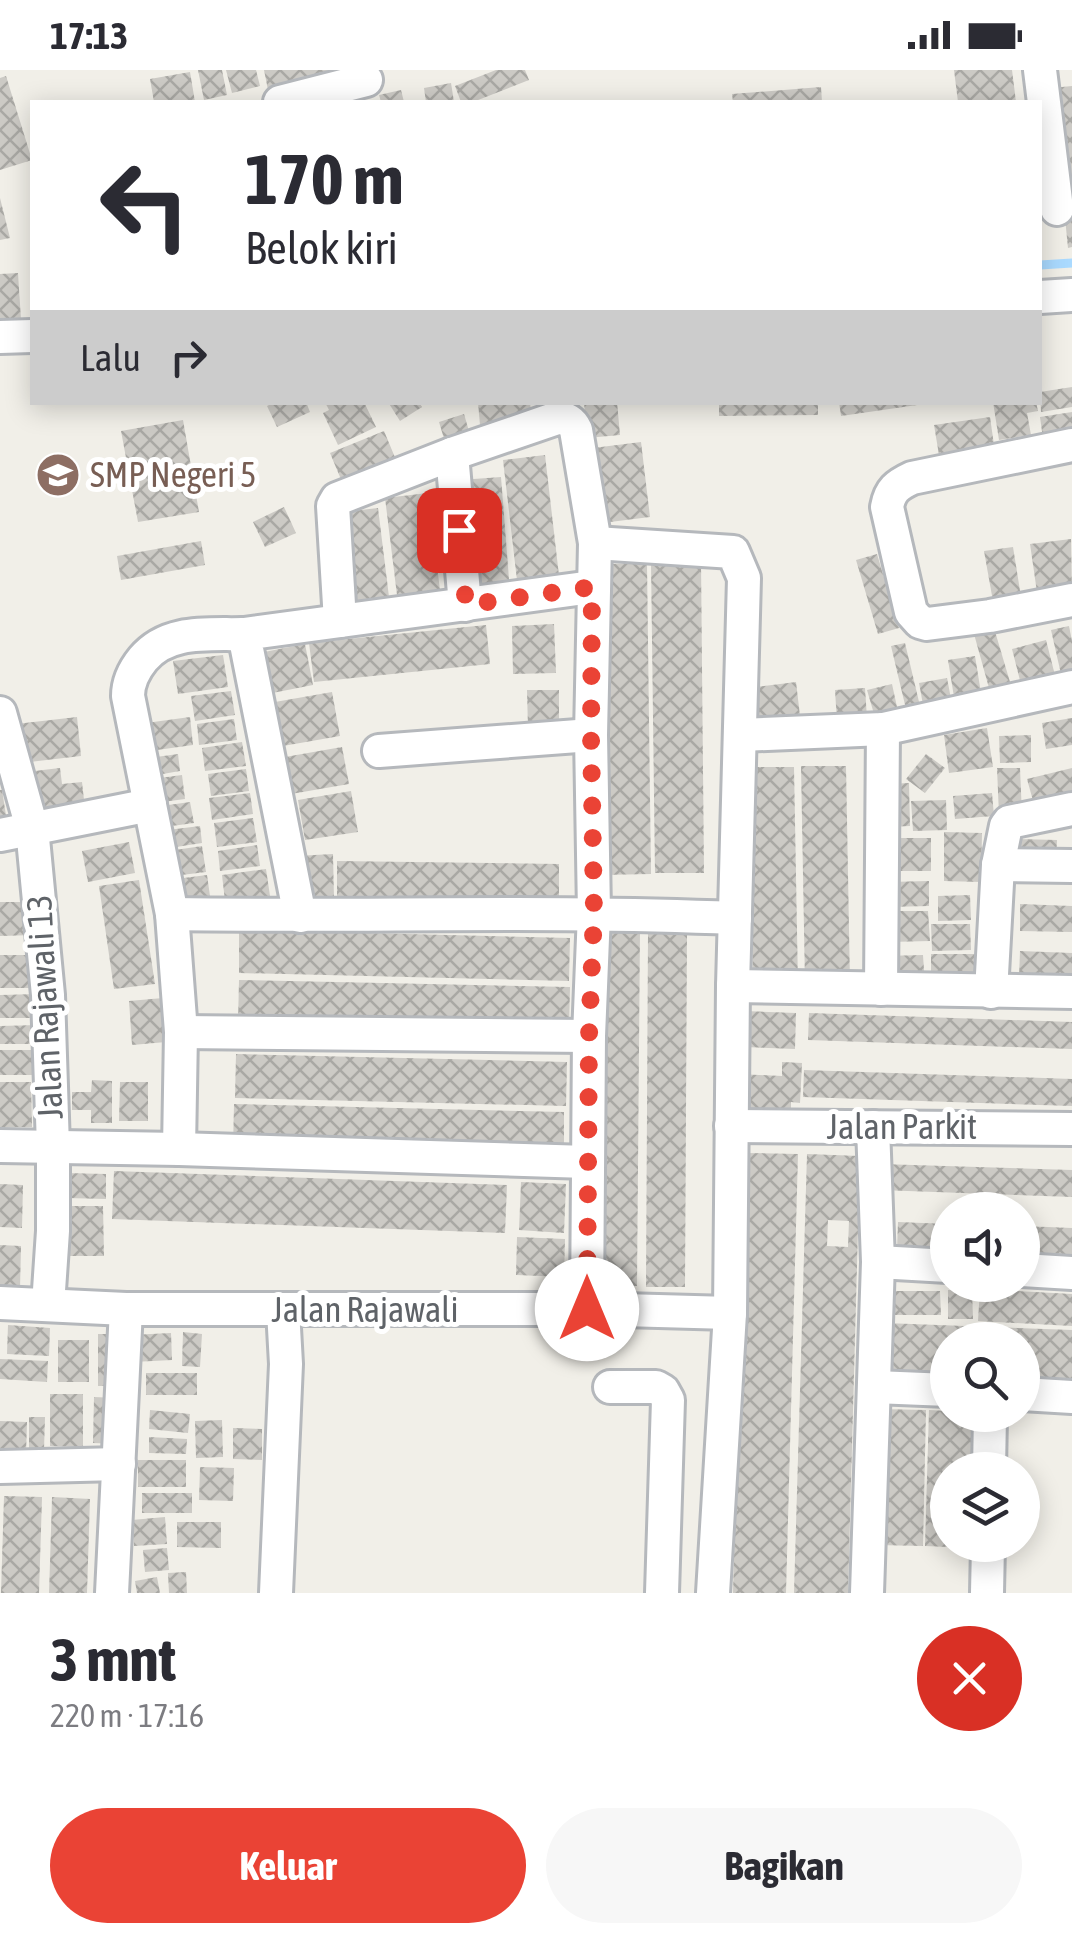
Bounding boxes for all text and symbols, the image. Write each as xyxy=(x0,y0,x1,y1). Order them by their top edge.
text: 17:13 xyxy=(50,14,128,57)
text: 170 m xyxy=(245,139,404,219)
icon: left xyxy=(80,140,210,270)
text: Belok kiri xyxy=(245,222,398,274)
icon: right xyxy=(161,330,216,385)
text: Lalu xyxy=(80,336,141,379)
school or university icon: SMP Negeri 5 xyxy=(35,452,81,498)
place label: SMP Negeri 5 xyxy=(90,454,257,494)
pin xyxy=(417,488,502,573)
icon: arrive xyxy=(432,503,487,558)
street label: Jalan Rajawali 13 xyxy=(18,894,70,1120)
street label: Jalan Parkit xyxy=(827,1106,977,1146)
map controls xyxy=(930,1192,1040,1562)
button: sound xyxy=(930,1192,1040,1302)
position arrow xyxy=(535,1257,639,1361)
street label: Jalan Rajawali xyxy=(271,1289,459,1329)
button: search xyxy=(930,1322,1040,1432)
button: layers xyxy=(930,1452,1040,1562)
text: 3 mnt xyxy=(50,1625,176,1694)
button: close xyxy=(917,1626,1022,1731)
text: 220 m · 17:16 xyxy=(50,1697,204,1734)
button: Keluar xyxy=(50,1808,526,1923)
button: Bagikan xyxy=(546,1808,1022,1923)

